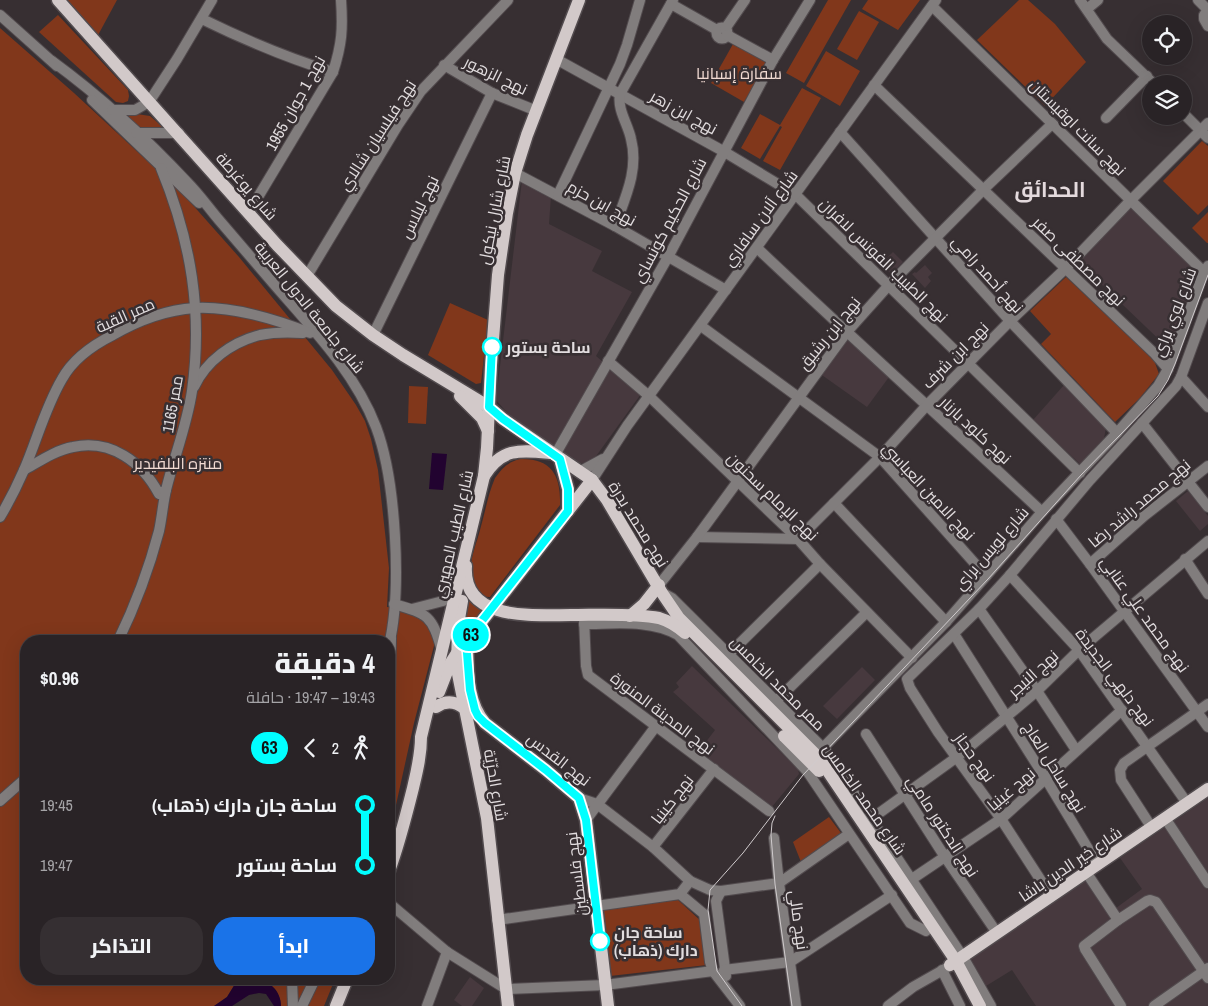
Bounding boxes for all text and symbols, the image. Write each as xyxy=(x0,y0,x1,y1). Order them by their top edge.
map controls xyxy=(1142,15,1192,125)
button: locate xyxy=(1142,15,1192,65)
street label: نهج الزهور xyxy=(459,50,531,101)
street label: نهج 1 جوان 1955 xyxy=(260,52,331,155)
park label: سفارة إسبانيا xyxy=(696,62,782,84)
street label: نهج سانت اوقيستان xyxy=(1024,74,1131,181)
street label: نهج فيلسيان شالاي xyxy=(333,75,424,196)
button: layers xyxy=(1142,75,1192,125)
street label: نهج ابن زهر xyxy=(645,84,722,140)
street label: شارع يوغرطة xyxy=(211,147,283,225)
street label: شارع شارل نيكول xyxy=(473,154,516,267)
street label: شارع الحكيم كونساي xyxy=(627,154,714,288)
street label: شارع آلان سافاري xyxy=(717,165,805,273)
street label: نهج ليلاس xyxy=(394,172,445,243)
street label: نهج ابن حزم xyxy=(563,175,640,232)
district label: الحدائق xyxy=(1015,175,1085,204)
street label: نهج الطبيب الفونس لافران xyxy=(814,193,953,328)
street label: نهج مصطفى صفر xyxy=(1027,211,1130,312)
street label: نهج أحمد رامي xyxy=(945,230,1029,320)
street label: شارع جامعة الدول العربية xyxy=(249,236,370,378)
street label: شارع لوي براي xyxy=(1147,264,1204,361)
street label: ممر القبة xyxy=(92,292,158,338)
street label: نهج ابن رشيق xyxy=(793,292,866,375)
street label: نهج ابن شرف xyxy=(917,317,994,394)
place label: ساحة بستور xyxy=(505,336,591,358)
marker: ساحة بستور xyxy=(482,337,502,357)
street label: ممر 1165 xyxy=(156,374,188,434)
street label: نهج كلود بارنار xyxy=(934,390,1017,470)
street label: نهج الامين العباسي xyxy=(876,437,980,546)
street label: نهج الإمام سحنون xyxy=(722,447,824,546)
park label: منتزه البلفيدير xyxy=(133,452,222,474)
street label: نهج محمد راشد رضا xyxy=(1083,454,1196,553)
street label: شارع الطيب المهيري xyxy=(428,468,481,601)
street label: نهج محمد بدرة xyxy=(603,477,674,572)
street label: شارع لويس براي xyxy=(949,502,1036,596)
street label: نهج محمد علي عنابي xyxy=(1093,551,1195,678)
line badge: 63 xyxy=(448,619,494,651)
text: 63 xyxy=(463,622,479,647)
street label: نهج دلهي الجديدة xyxy=(1068,623,1159,733)
street label: ممر محمد الخامس xyxy=(726,631,830,735)
text: 4 دقيقة xyxy=(275,644,375,682)
street label: نهج النيجر xyxy=(1002,644,1064,703)
text: $0.96 xyxy=(40,665,79,691)
street label: نهج المدينة المنورة xyxy=(606,666,720,760)
text: 19:43 – 19:47 · حافلة xyxy=(246,686,375,708)
street label: نهج ساحل العاج xyxy=(1018,717,1092,817)
street label: نهج القدس xyxy=(522,727,595,792)
street label: نهج حجاز xyxy=(948,727,1000,787)
icon: back xyxy=(296,734,324,762)
icon: walk xyxy=(347,734,375,762)
text: 63 xyxy=(261,735,278,760)
text: 2 xyxy=(332,737,339,759)
street label: شارع محمد الخامس xyxy=(818,739,912,859)
street label: شارع الحرّيّة xyxy=(478,747,513,823)
street label: نهج غينيا xyxy=(982,762,1040,816)
street label: نهج كينيا xyxy=(646,770,699,829)
street label: نهج الدكتور مامي xyxy=(899,771,984,883)
text: ساحة جان دارك (ذهاب) xyxy=(152,792,337,818)
text: 19:45 xyxy=(40,794,73,816)
street label: شارع خير الدين باشا xyxy=(1014,821,1126,907)
street label: نهج فلسطين xyxy=(560,830,593,917)
text: ساحة بستور xyxy=(237,852,337,878)
text: 19:47 xyxy=(40,854,73,876)
street label: نهج مالي xyxy=(781,889,814,952)
button: التذاكر xyxy=(40,917,203,975)
button: ابدأ xyxy=(213,917,375,975)
place label: ساحة جان دارك (ذهاب) xyxy=(614,921,698,961)
marker: ساحة جان دارك (ذهاب) xyxy=(590,931,610,951)

